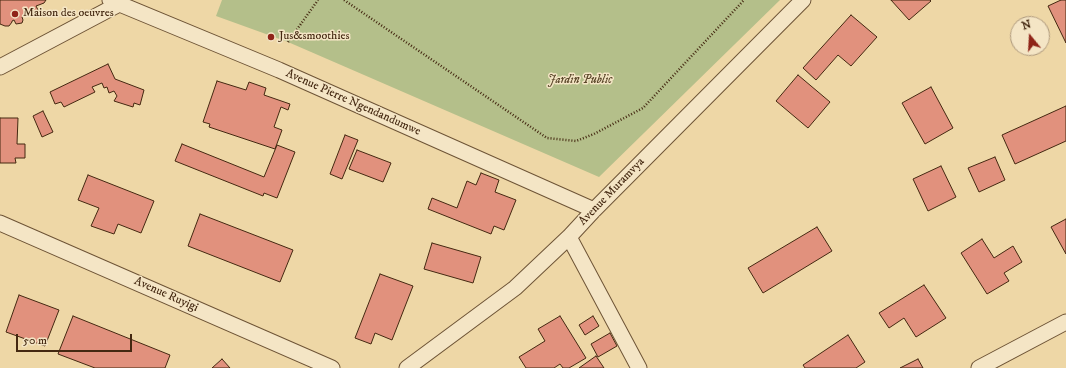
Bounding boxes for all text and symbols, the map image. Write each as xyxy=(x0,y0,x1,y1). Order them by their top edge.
place label: Maison des oeuvres xyxy=(23,7,114,21)
marker: Maison des oeuvres xyxy=(10,9,20,19)
north arrow xyxy=(1010,16,1050,56)
text: N xyxy=(1020,17,1033,34)
place label: Jus&smoothies xyxy=(279,30,349,44)
marker: Jus&smoothies xyxy=(266,32,276,42)
street label: Avenue Pierre Ngendandumwe xyxy=(283,67,423,139)
park label: Jardin Public xyxy=(548,74,612,88)
street label: Avenue Muramvya xyxy=(576,155,648,229)
street label: Avenue Ruyigi xyxy=(132,274,200,316)
scale bar xyxy=(18,326,134,352)
text: 50 m xyxy=(23,333,47,348)

